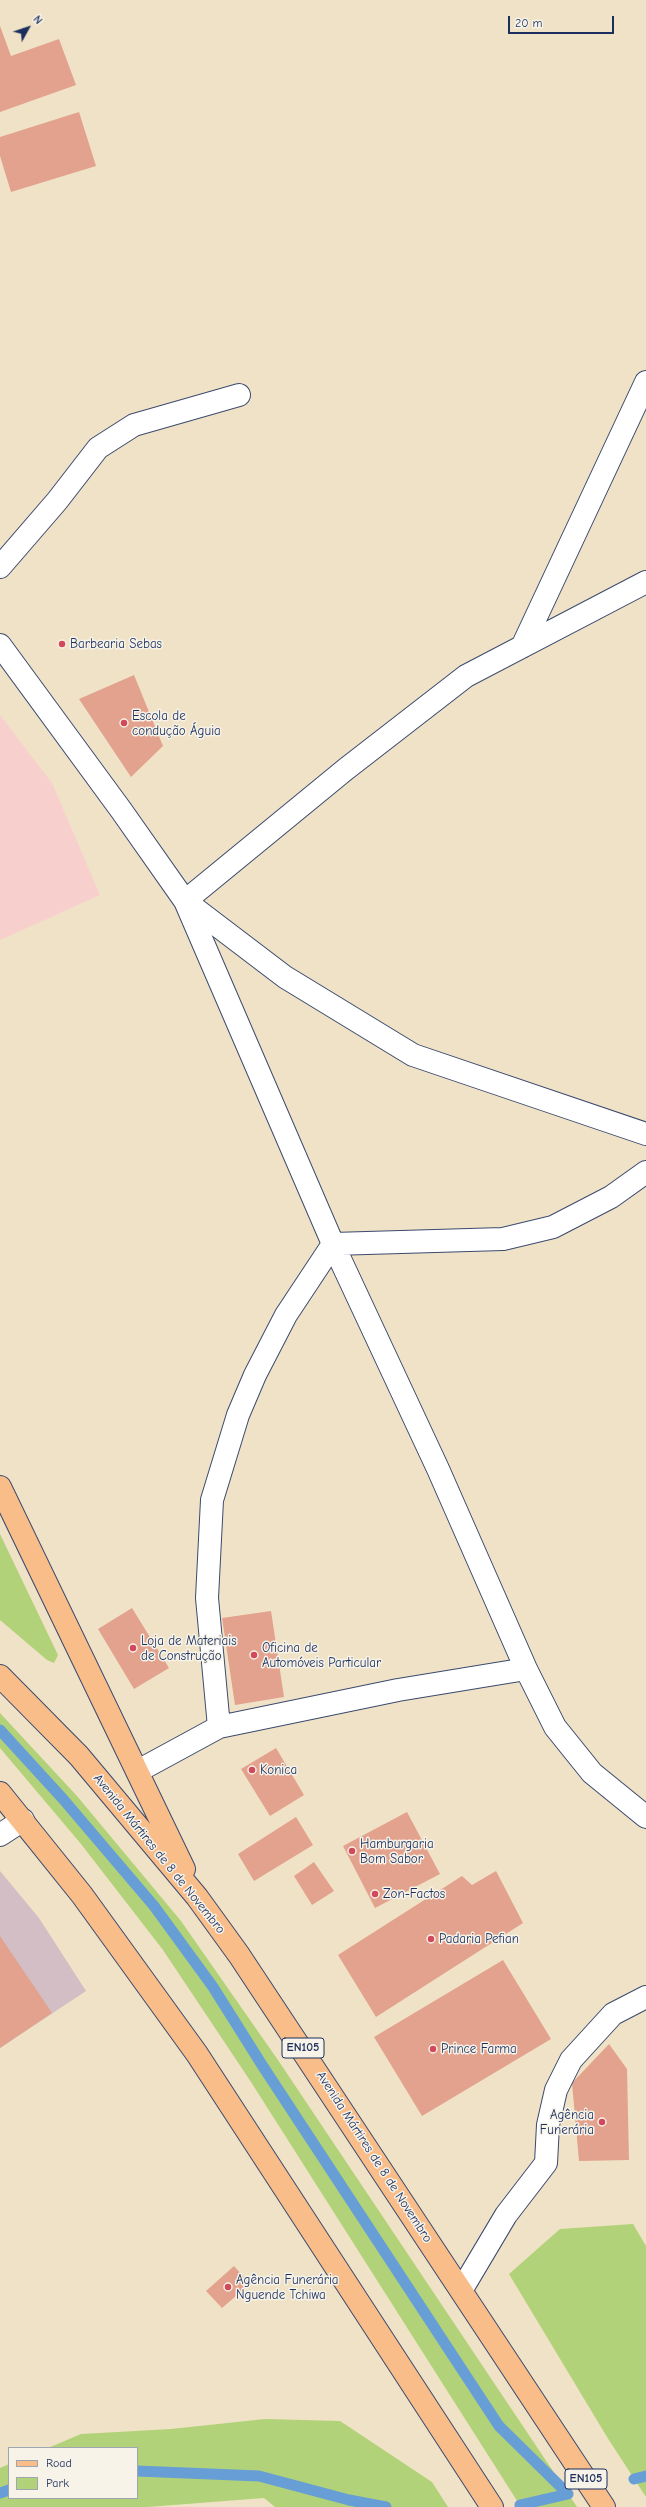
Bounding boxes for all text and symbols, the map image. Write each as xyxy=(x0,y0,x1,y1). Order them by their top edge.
north arrow xyxy=(8,8,48,48)
scale bar xyxy=(510,8,616,34)
text: N xyxy=(30,13,45,27)
text: 20 m xyxy=(515,16,543,30)
place label: Barbearia Sebas xyxy=(70,636,162,652)
marker: Barbearia Sebas xyxy=(57,639,67,649)
place label: Escola de condução Águia xyxy=(132,708,221,739)
marker: Escola de condução Águia xyxy=(119,718,129,728)
place label: Loja de Materiais de Construção xyxy=(141,1633,237,1664)
place label: Oficina de Automóveis Particular xyxy=(262,1640,381,1671)
marker: Loja de Materiais de Construção xyxy=(128,1643,138,1653)
marker: Oficina de Automóveis Particular xyxy=(249,1650,259,1660)
place label: Konica xyxy=(260,1762,297,1778)
marker: Konica xyxy=(247,1765,257,1775)
street label: Avenida Mártires de 8 de Novembro xyxy=(90,1771,228,1937)
place label: Hamburgaria Bom Sabor xyxy=(360,1836,434,1867)
marker: Hamburgaria Bom Sabor xyxy=(347,1846,357,1856)
place label: Zon-Factos xyxy=(383,1886,445,1902)
marker: Zon-Factos xyxy=(370,1889,380,1899)
place label: Padaria Pefian xyxy=(439,1931,519,1947)
marker: Padaria Pefian xyxy=(426,1934,436,1944)
road number: EN105 xyxy=(282,2038,324,2058)
place label: Prince Farma xyxy=(441,2041,517,2057)
marker: Prince Farma xyxy=(428,2044,438,2054)
street label: Avenida Mártires de 8 de Novembro xyxy=(313,2068,435,2246)
place label: Agência Funerária xyxy=(540,2107,594,2138)
marker: Agência Funerária xyxy=(597,2117,607,2127)
place label: Agência Funerária Nguende Tchiwa xyxy=(236,2272,339,2303)
marker: Agência Funerária Nguende Tchiwa xyxy=(223,2282,233,2292)
legend xyxy=(8,2447,138,2499)
text: Road xyxy=(46,2456,72,2470)
road number: EN105 xyxy=(565,2469,607,2489)
text: Park xyxy=(46,2476,69,2490)

